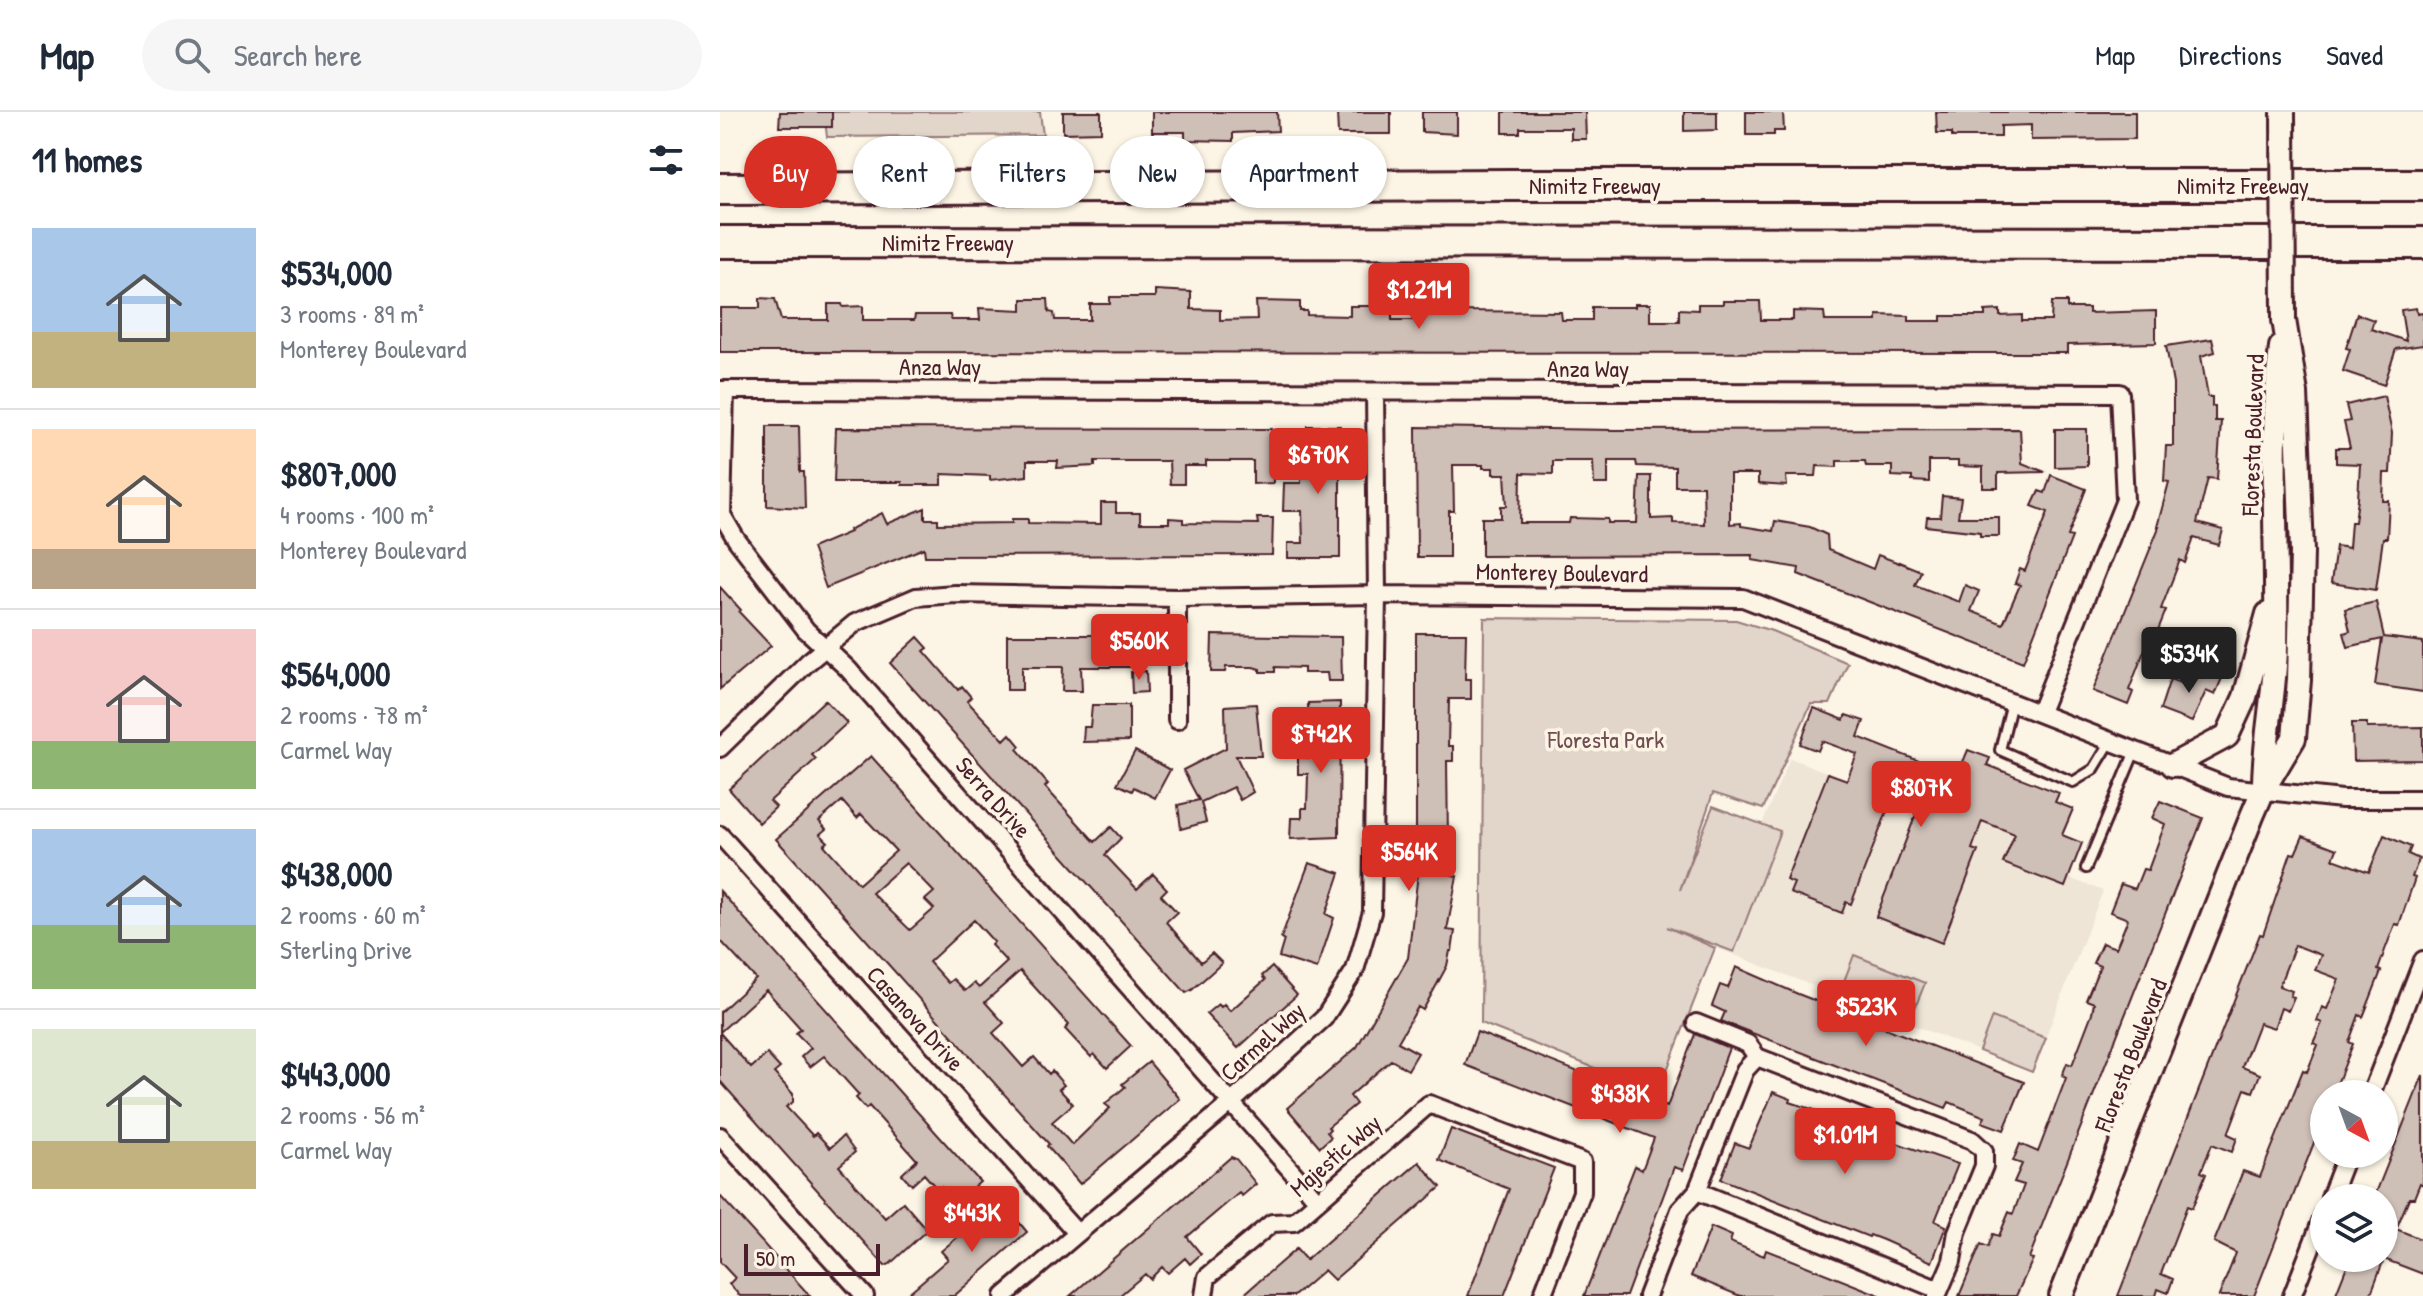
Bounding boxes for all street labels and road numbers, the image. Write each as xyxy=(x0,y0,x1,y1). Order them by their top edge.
street label: Nimitz Freeway xyxy=(1529,169,1661,201)
street label: Nimitz Freeway xyxy=(2177,169,2309,201)
street label: Nimitz Freeway xyxy=(882,226,1014,258)
street label: Anza Way xyxy=(899,350,981,382)
street label: Anza Way xyxy=(1547,352,1629,384)
street label: Floresta Boulevard xyxy=(2233,354,2271,517)
street label: Monterey Boulevard xyxy=(1476,555,1648,589)
street label: Serra Drive xyxy=(949,749,1039,845)
street label: Casanova Drive xyxy=(860,958,972,1078)
street label: Floresta Boulevard xyxy=(2086,974,2174,1137)
street label: Carmel Way xyxy=(1213,994,1311,1088)
street label: Majestic Way xyxy=(1283,1107,1387,1203)

